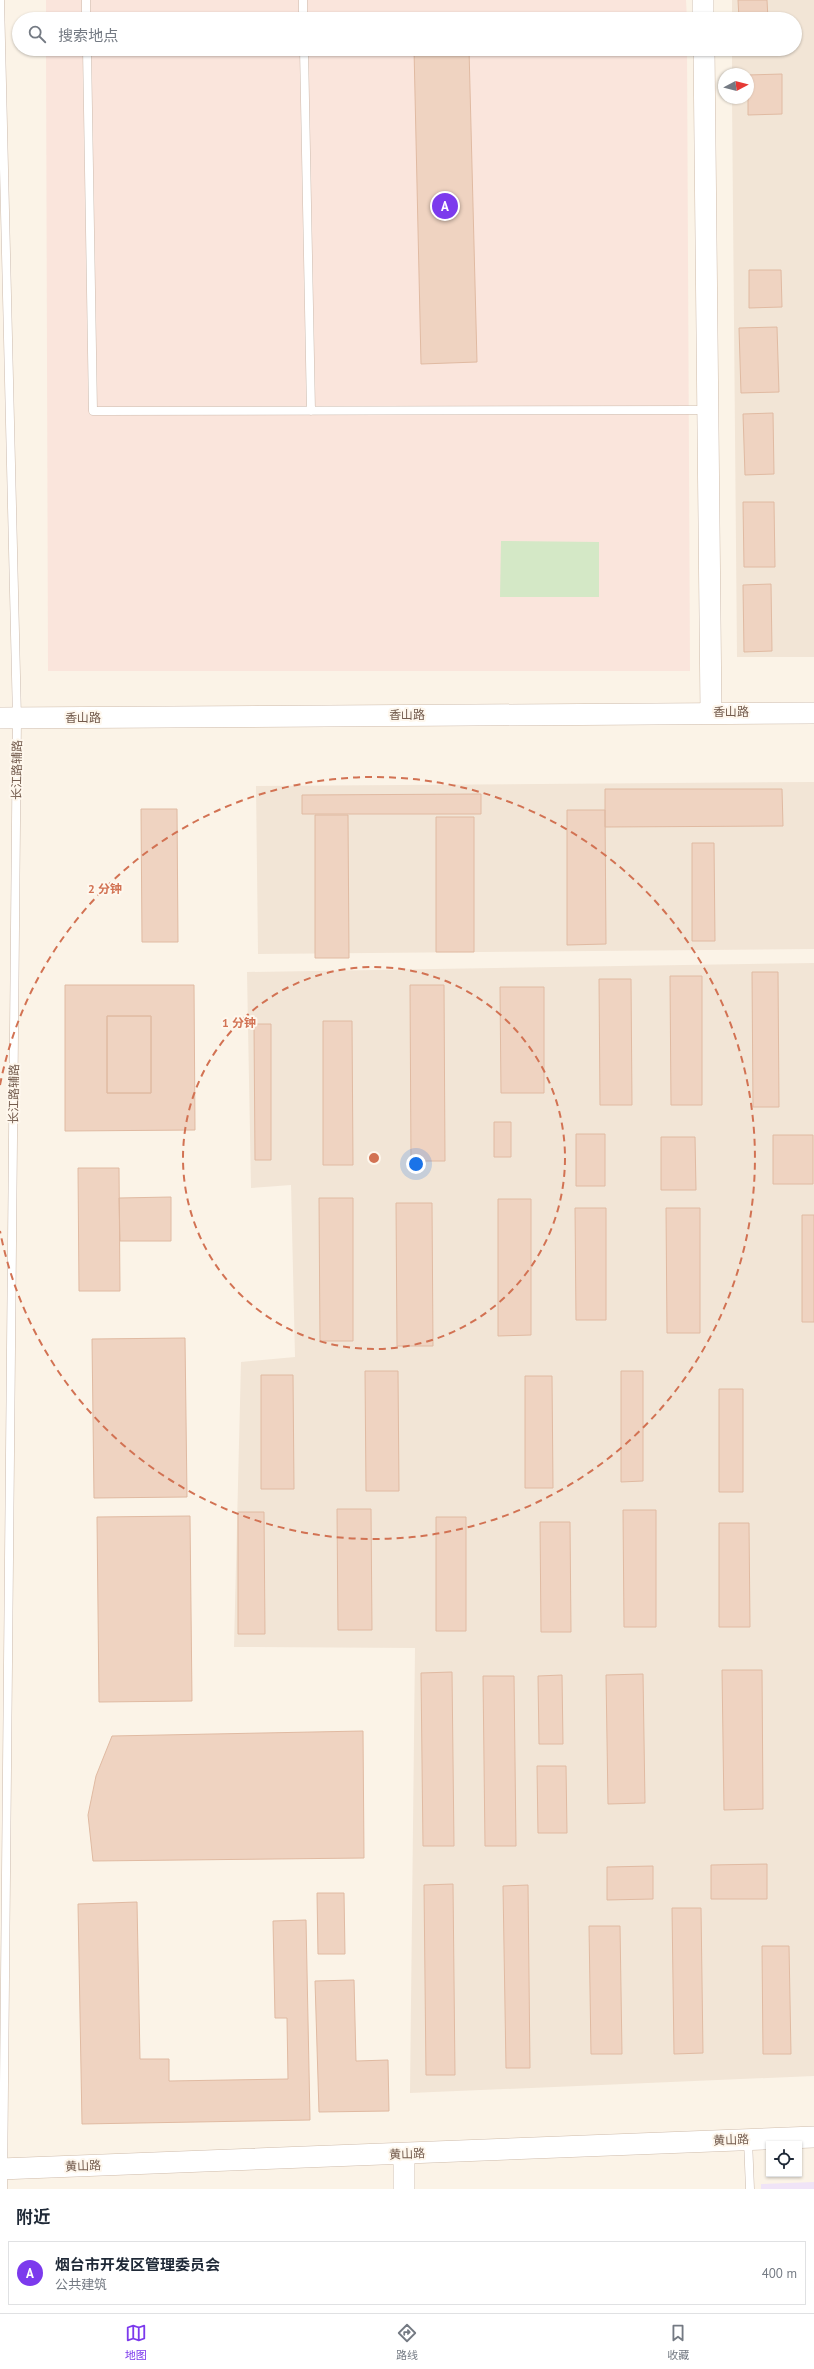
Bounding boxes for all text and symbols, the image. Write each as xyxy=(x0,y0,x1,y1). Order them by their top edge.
search box xyxy=(12,12,802,56)
icon: search xyxy=(26,23,48,45)
text: 搜索地点 xyxy=(58,26,118,45)
north arrow xyxy=(718,68,754,104)
pin: A xyxy=(432,191,458,221)
street label: 香山路 xyxy=(713,704,749,719)
street label: 香山路 xyxy=(389,707,425,722)
street label: 香山路 xyxy=(65,710,101,725)
street label: 长江路辅路 xyxy=(8,740,25,800)
text: 2 分钟 xyxy=(88,881,122,896)
text: 1 分钟 xyxy=(222,1015,256,1030)
street label: 长江路辅路 xyxy=(5,1064,22,1124)
centre of rings xyxy=(367,1151,381,1165)
your location xyxy=(406,1154,426,1174)
street label: 黄山路 xyxy=(713,2131,749,2148)
map controls xyxy=(766,2141,802,2177)
button: locate xyxy=(766,2141,802,2177)
street label: 黄山路 xyxy=(389,2145,425,2162)
street label: 黄山路 xyxy=(65,2157,101,2174)
text: 附近 xyxy=(16,2206,50,2228)
text: 烟台市开发区管理委员会 xyxy=(55,2255,220,2274)
text: A xyxy=(26,2265,34,2282)
text: 400 m xyxy=(762,2265,797,2282)
text: 公共建筑 xyxy=(55,2276,107,2293)
tab: 地图 xyxy=(125,2322,147,2362)
tab: 路线 xyxy=(396,2322,418,2362)
tab: 收藏 xyxy=(667,2322,689,2362)

